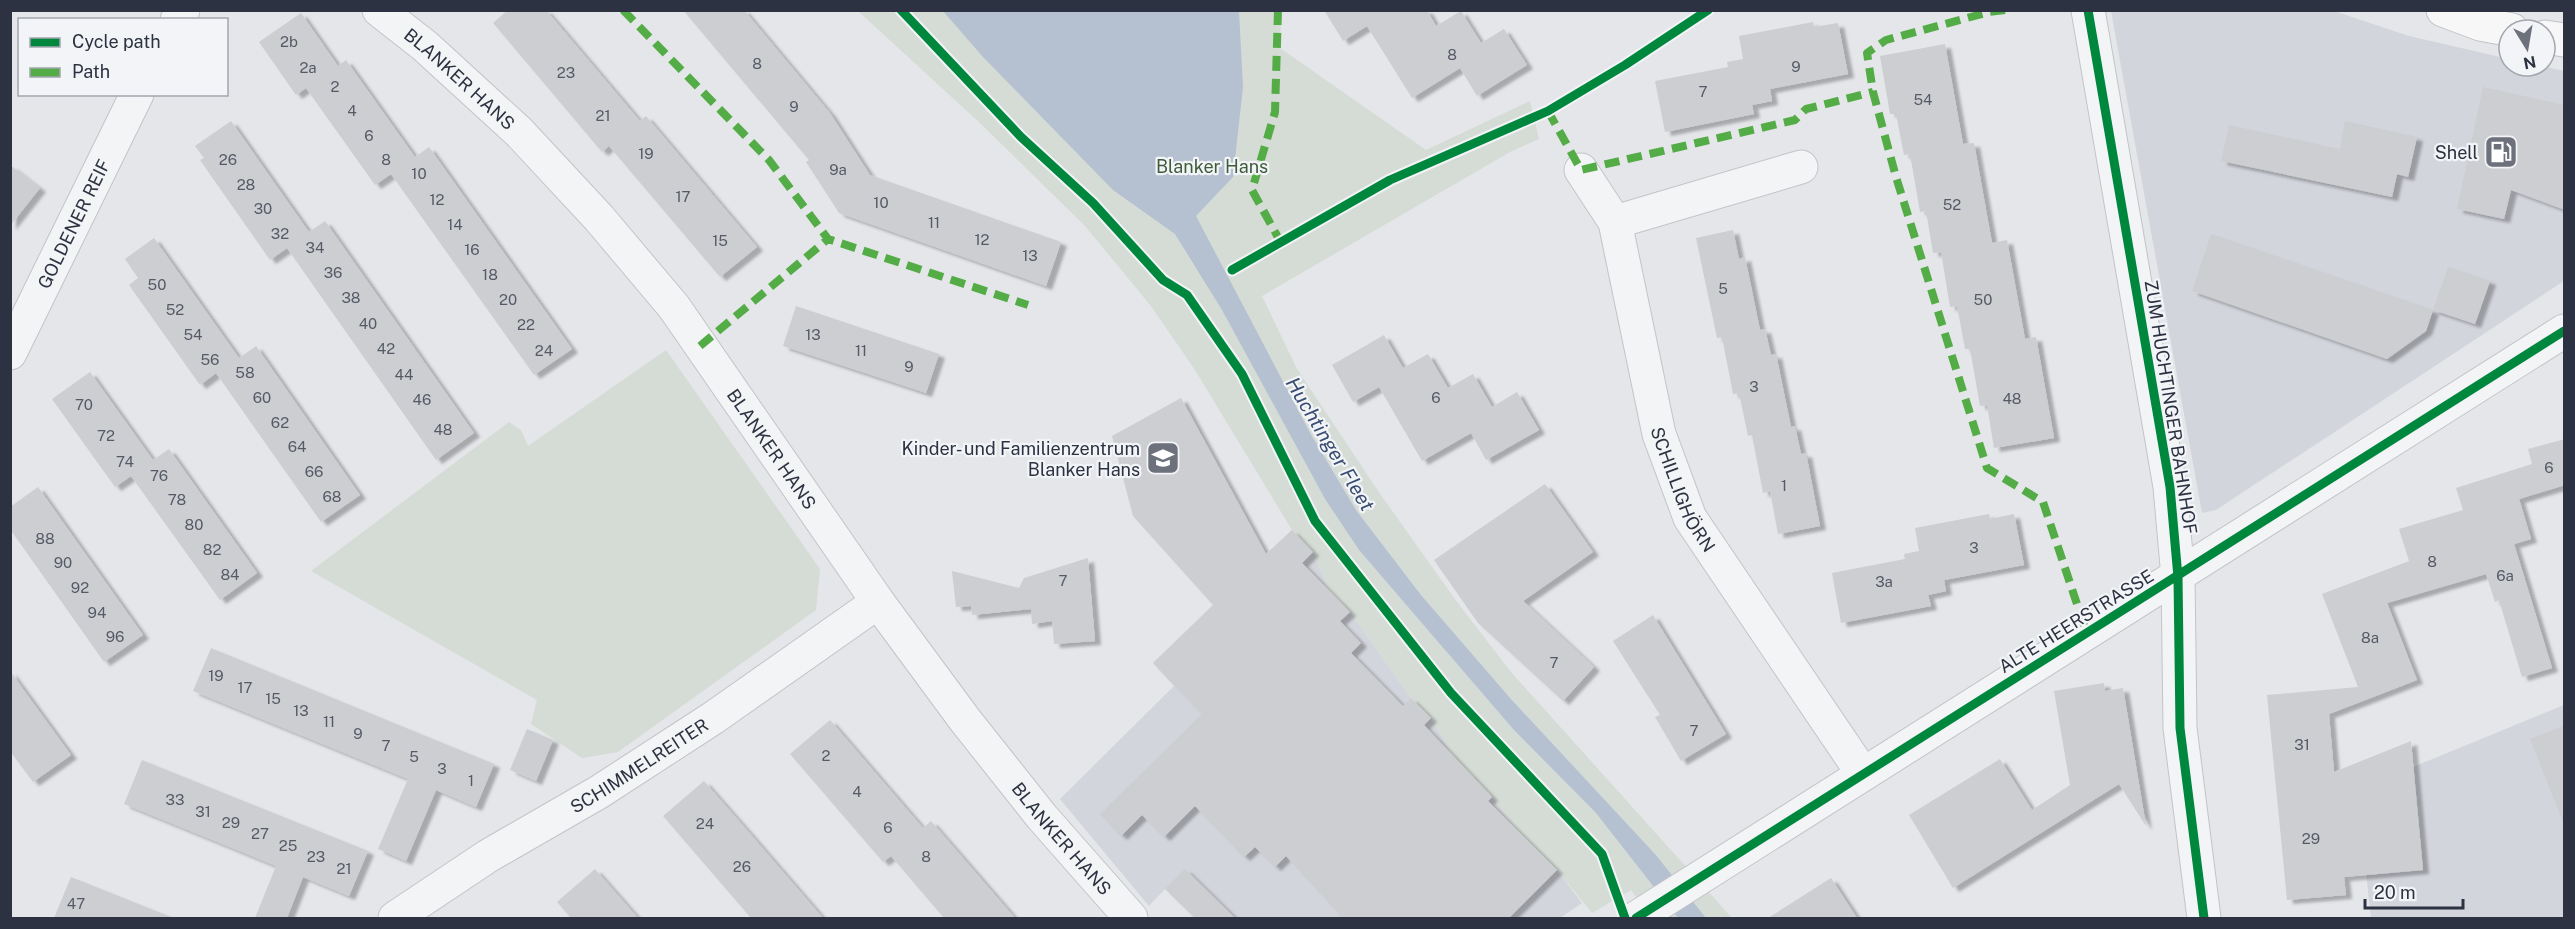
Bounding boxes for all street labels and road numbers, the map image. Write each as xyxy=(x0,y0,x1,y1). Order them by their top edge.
street label: BLANKER HANS xyxy=(400,23,519,134)
street label: GOLDENER REIF xyxy=(33,156,114,292)
street label: ZUM HUCHTINGER BAHNHOF xyxy=(2141,278,2201,536)
street label: BLANKER HANS xyxy=(723,385,821,513)
street label: SCHILLIGHÖRN xyxy=(1647,425,1720,556)
street label: ALTE HEERSTRASSE xyxy=(1995,565,2157,677)
street label: SCHIMMELREITER xyxy=(566,714,712,817)
street label: BLANKER HANS xyxy=(1008,778,1116,899)

